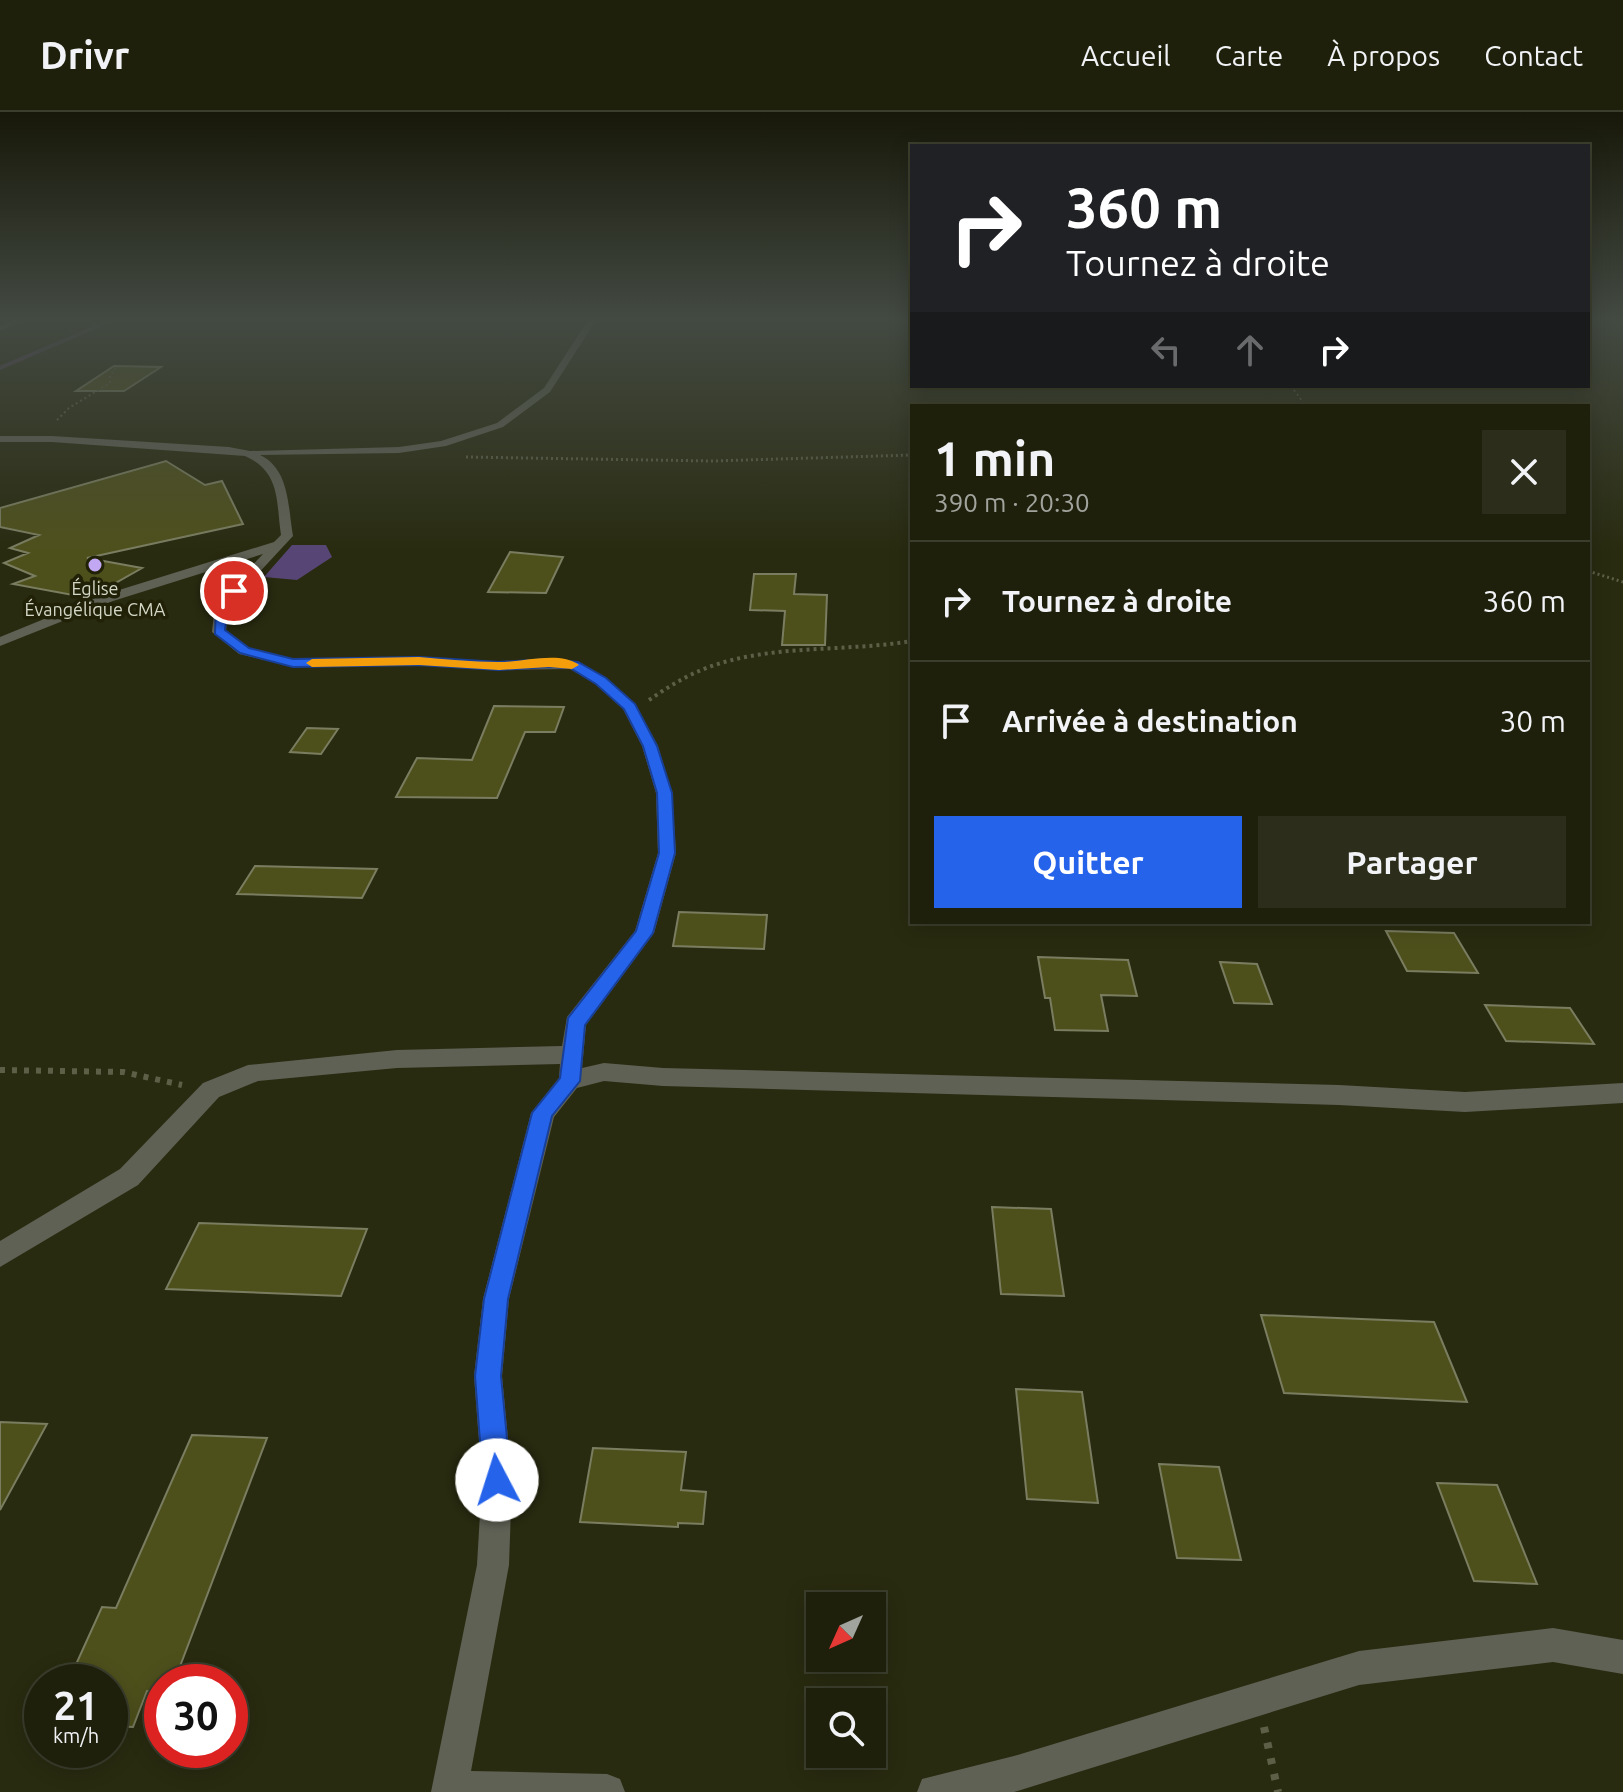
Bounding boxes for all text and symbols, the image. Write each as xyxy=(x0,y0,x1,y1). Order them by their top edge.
text: Drivr xyxy=(40,34,129,76)
text: Accueil xyxy=(1081,40,1171,71)
text: Carte xyxy=(1215,40,1283,71)
text: À propos xyxy=(1327,40,1440,71)
text: Contact xyxy=(1484,40,1583,71)
icon: right xyxy=(934,176,1038,280)
text: 360 m xyxy=(1066,176,1222,239)
text: Tournez à droite xyxy=(1066,242,1330,283)
icon: left xyxy=(1144,328,1188,372)
icon: ahead xyxy=(1228,328,1272,372)
icon: right xyxy=(1312,328,1356,372)
button: close xyxy=(1482,430,1566,514)
text: 1 min xyxy=(934,431,1055,485)
text: 390 m · 20:30 xyxy=(934,488,1090,517)
marker: Église Évangélique CMA xyxy=(86,556,104,574)
pin xyxy=(200,557,268,625)
icon: arrive xyxy=(212,569,256,613)
place label: Église Évangélique CMA xyxy=(25,577,166,619)
icon: right xyxy=(934,579,978,623)
text: Tournez à droite xyxy=(1002,584,1232,618)
text: 360 m xyxy=(1482,584,1566,618)
icon: arrive xyxy=(934,699,978,743)
text: Arrivée à destination xyxy=(1002,704,1298,738)
text: 30 m xyxy=(1499,704,1566,738)
button: Quitter xyxy=(934,816,1242,908)
button: Partager xyxy=(1258,816,1566,908)
position arrow xyxy=(455,1438,539,1522)
north arrow xyxy=(806,1592,886,1672)
map controls xyxy=(806,1592,886,1768)
speed limit sign: 30 xyxy=(144,1664,248,1768)
text: 21 xyxy=(53,1683,99,1728)
button: search xyxy=(806,1688,886,1768)
text: km/h xyxy=(53,1724,99,1747)

